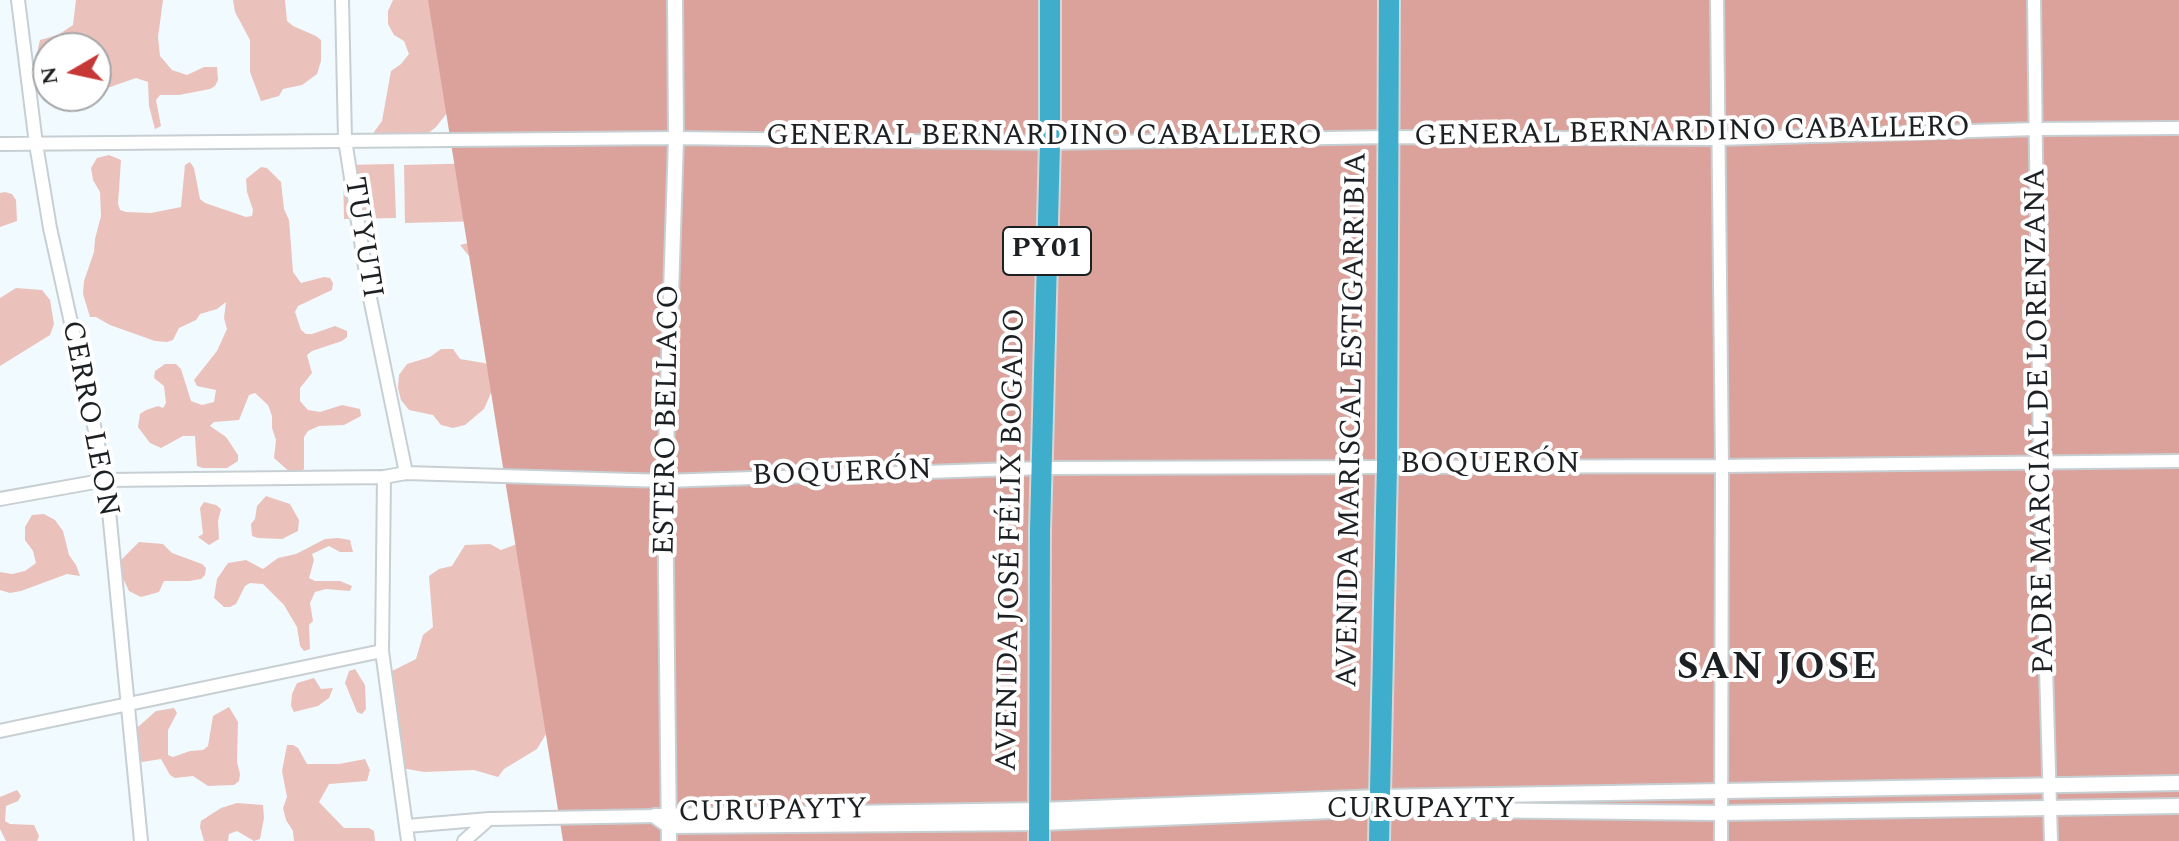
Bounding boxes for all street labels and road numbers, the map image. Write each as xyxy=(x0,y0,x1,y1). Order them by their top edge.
street label: GENERAL BERNARDINO CABALLERO xyxy=(1414,111,1970,157)
street label: GENERAL BERNARDINO CABALLERO xyxy=(766,120,1322,156)
street label: AVENIDA MARISCAL ESTIGARRIBIA xyxy=(1331,152,1377,688)
street label: PADRE MARCIAL DE LORENZANA xyxy=(2020,167,2064,675)
street label: TUYUTI xyxy=(334,175,388,301)
road number: PY01 xyxy=(1003,227,1091,275)
street label: ESTERO BELLACO xyxy=(649,284,689,556)
street label: AVENIDA JOSÉ FÉLIX BOGADO xyxy=(991,308,1035,772)
street label: CERRO LEON xyxy=(51,318,125,520)
street label: BOQUERÓN xyxy=(1400,448,1580,484)
street label: BOQUERÓN xyxy=(751,454,933,496)
street label: CURUPAYTY xyxy=(678,793,868,833)
street label: CURUPAYTY xyxy=(1326,793,1516,829)

